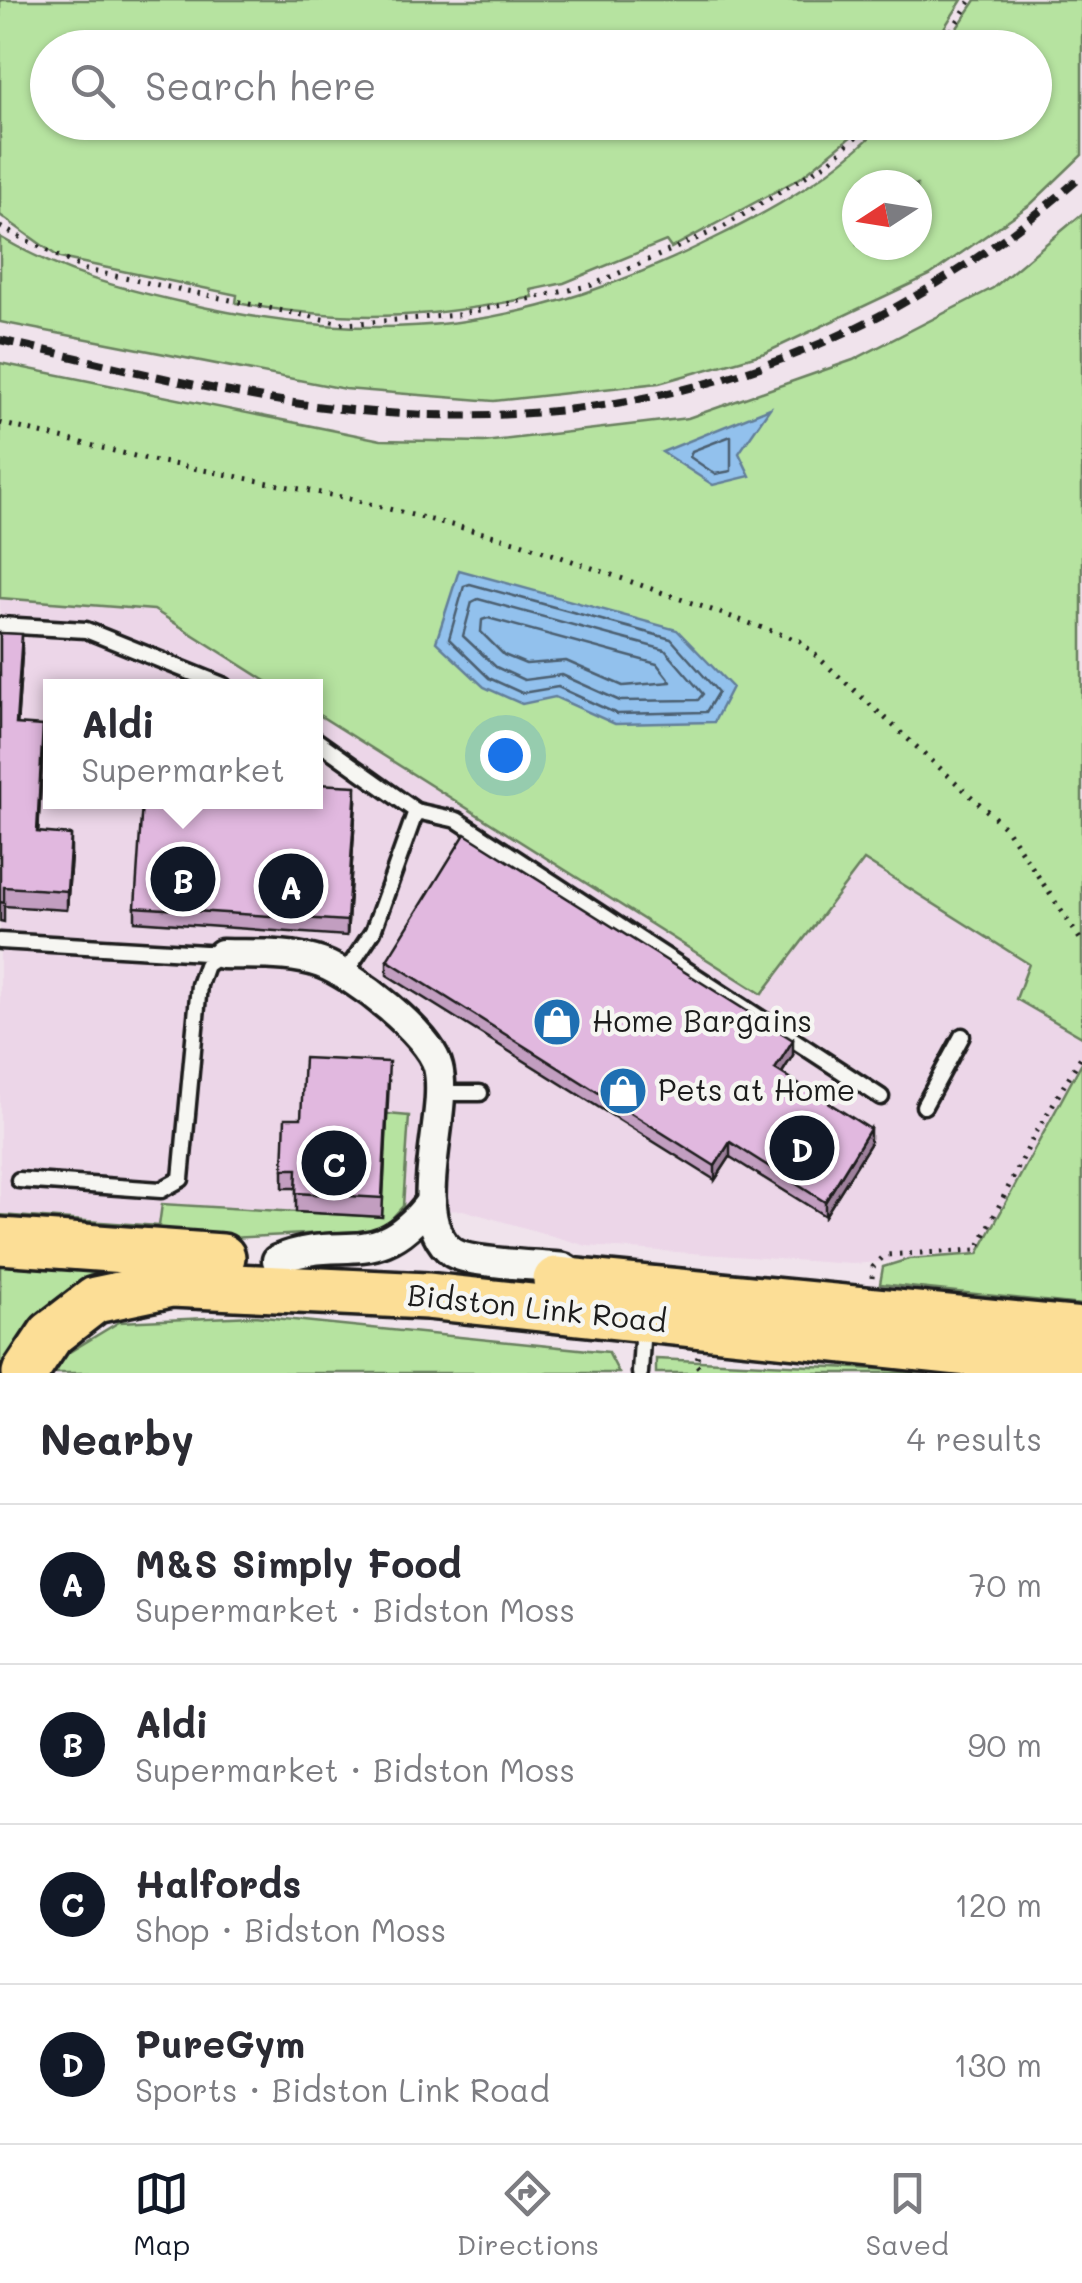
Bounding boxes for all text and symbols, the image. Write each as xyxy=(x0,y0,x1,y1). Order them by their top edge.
search box xyxy=(30,30,1052,140)
icon: search xyxy=(65,58,120,113)
text: Search here xyxy=(145,60,376,110)
north arrow xyxy=(842,170,932,260)
popup xyxy=(43,679,323,809)
text: Aldi xyxy=(81,698,155,748)
your location xyxy=(480,730,531,781)
text: Supermarket xyxy=(81,748,285,790)
pin: B xyxy=(150,842,216,916)
pin: A xyxy=(258,848,324,924)
shop icon: Home Bargains xyxy=(531,996,583,1048)
place label: Home Bargains xyxy=(592,1000,812,1040)
shop icon: Pets at Home xyxy=(597,1065,649,1117)
place label: Pets at Home xyxy=(658,1069,855,1109)
pin: D xyxy=(770,1110,834,1186)
pin: C xyxy=(302,1126,366,1200)
street label: Bidston Link Road xyxy=(406,1274,669,1341)
text: Nearby xyxy=(40,1411,194,1466)
text: 4 results xyxy=(906,1417,1042,1459)
text: M&S Simply Food xyxy=(135,1538,462,1588)
text: A xyxy=(61,1563,84,1605)
text: 70 m xyxy=(969,1563,1042,1605)
text: Supermarket · Bidston Moss xyxy=(135,1588,575,1630)
text: Aldi xyxy=(135,1698,209,1748)
text: B xyxy=(62,1723,83,1765)
text: 90 m xyxy=(968,1723,1042,1765)
text: Supermarket · Bidston Moss xyxy=(135,1748,575,1790)
text: Halfords xyxy=(135,1858,302,1908)
text: C xyxy=(61,1883,84,1925)
text: 120 m xyxy=(954,1883,1042,1925)
text: Shop · Bidston Moss xyxy=(135,1908,446,1950)
text: PureGym xyxy=(135,2018,305,2068)
text: D xyxy=(61,2043,84,2085)
text: 130 m xyxy=(953,2043,1042,2085)
text: Sports · Bidston Link Road xyxy=(135,2068,550,2110)
tab: Map xyxy=(133,2166,190,2262)
tab: Directions xyxy=(457,2166,599,2262)
tab: Saved xyxy=(866,2166,949,2262)

